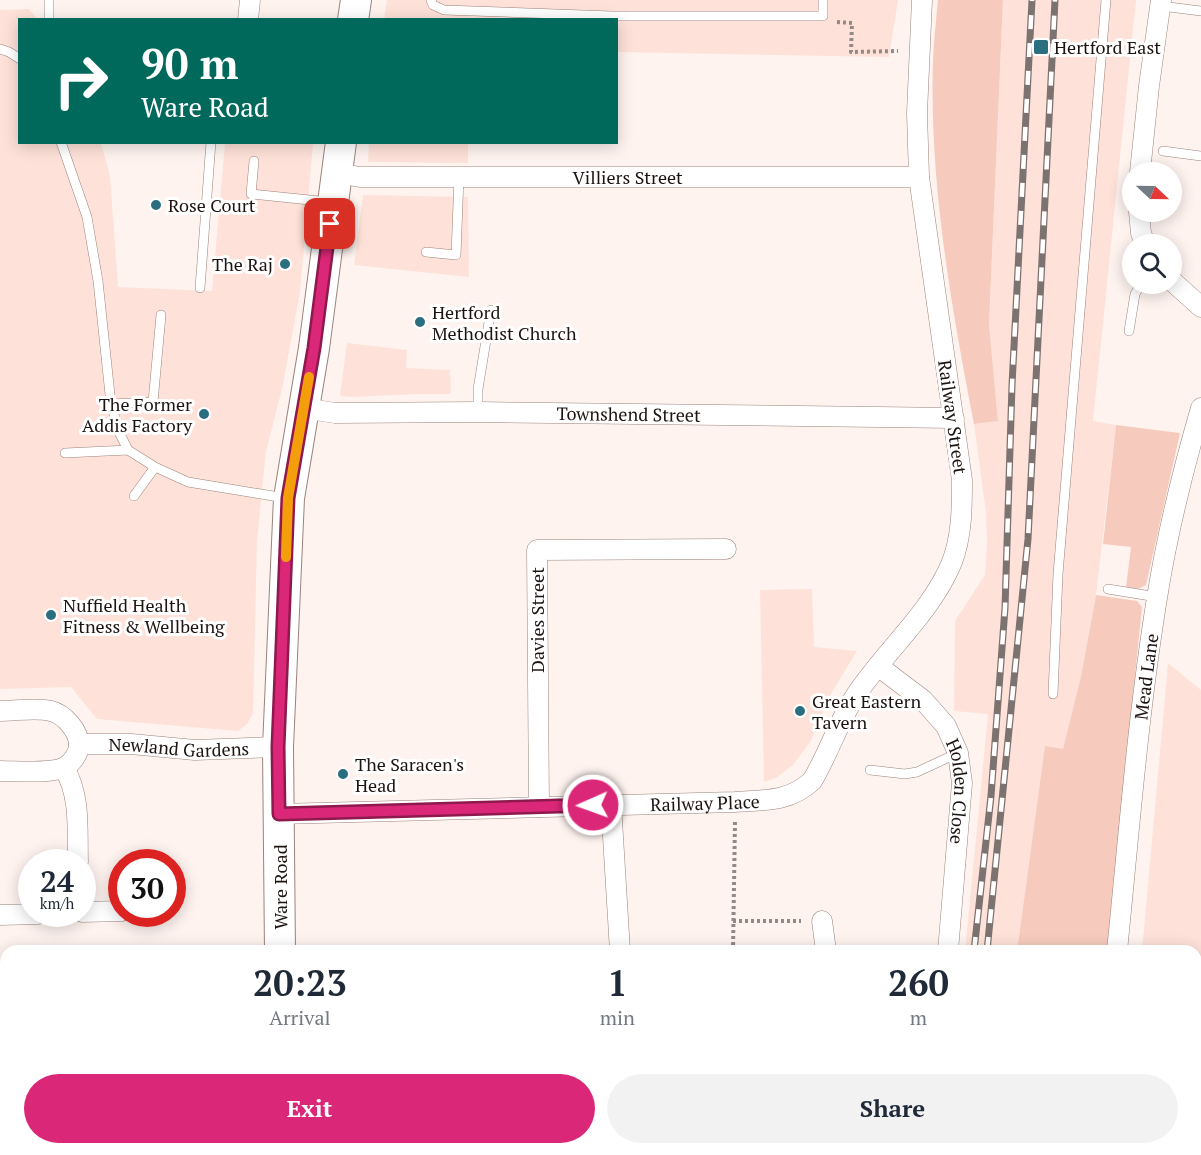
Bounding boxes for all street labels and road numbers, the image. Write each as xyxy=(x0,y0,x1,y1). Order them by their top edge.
street label: Villiers Street xyxy=(573,165,683,189)
street label: Railway Street xyxy=(933,358,973,476)
street label: Townshend Street xyxy=(556,401,701,427)
street label: Davies Street xyxy=(525,567,549,673)
street label: Mead Lane xyxy=(1128,632,1163,721)
street label: Newland Gardens xyxy=(109,732,250,762)
street label: Holden Close xyxy=(941,735,974,845)
street label: Railway Place xyxy=(650,789,760,816)
street label: Ware Road xyxy=(268,844,292,930)

